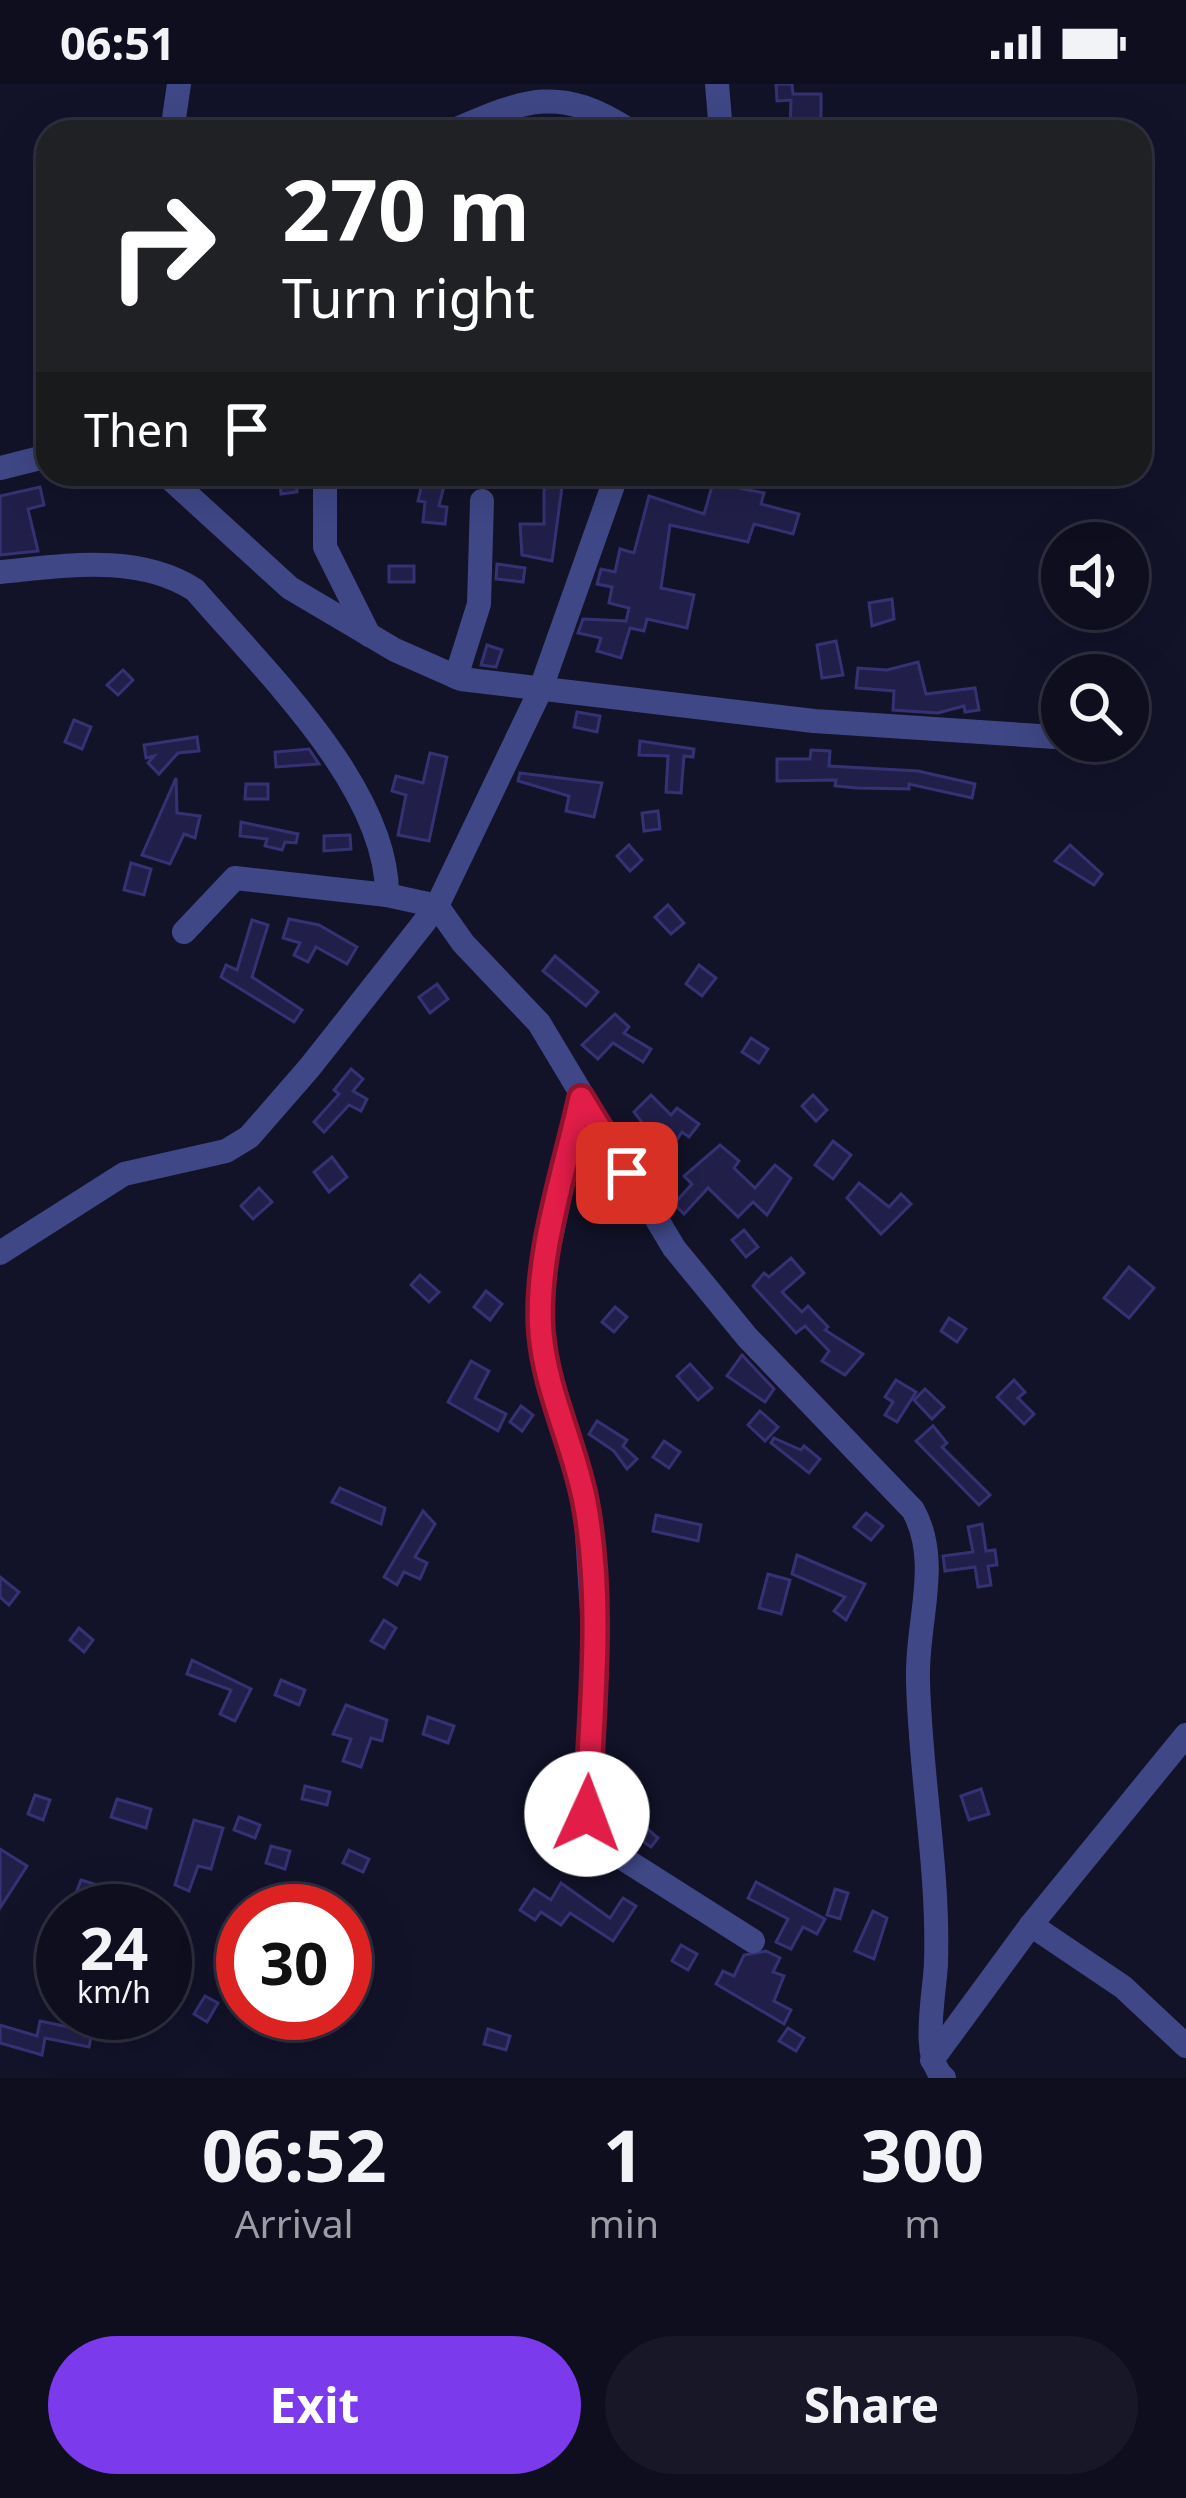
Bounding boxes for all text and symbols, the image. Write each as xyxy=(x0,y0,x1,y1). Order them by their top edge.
text: 06:51 xyxy=(60,12,176,73)
text: 270 m xyxy=(282,151,530,266)
icon: right xyxy=(84,168,240,324)
text: Turn right xyxy=(282,260,535,334)
icon: arrive xyxy=(214,396,280,462)
text: Then xyxy=(84,399,190,460)
map controls xyxy=(1041,522,1149,762)
button: sound xyxy=(1041,522,1149,630)
button: search xyxy=(1041,654,1149,762)
pin xyxy=(576,1122,678,1224)
icon: arrive xyxy=(594,1140,660,1206)
position arrow xyxy=(524,1751,650,1877)
speed limit sign: 30 xyxy=(216,1884,372,2040)
text: 24 xyxy=(80,1906,148,1988)
text: km/h xyxy=(77,1971,151,2012)
text: 06:52 xyxy=(202,2105,387,2203)
text: 1 xyxy=(603,2105,644,2203)
text: 300 xyxy=(861,2105,984,2203)
text: Arrival xyxy=(235,2196,354,2249)
text: min xyxy=(588,2196,659,2249)
text: m xyxy=(904,2196,941,2249)
button: Exit xyxy=(48,2336,581,2474)
button: Share xyxy=(605,2336,1138,2474)

